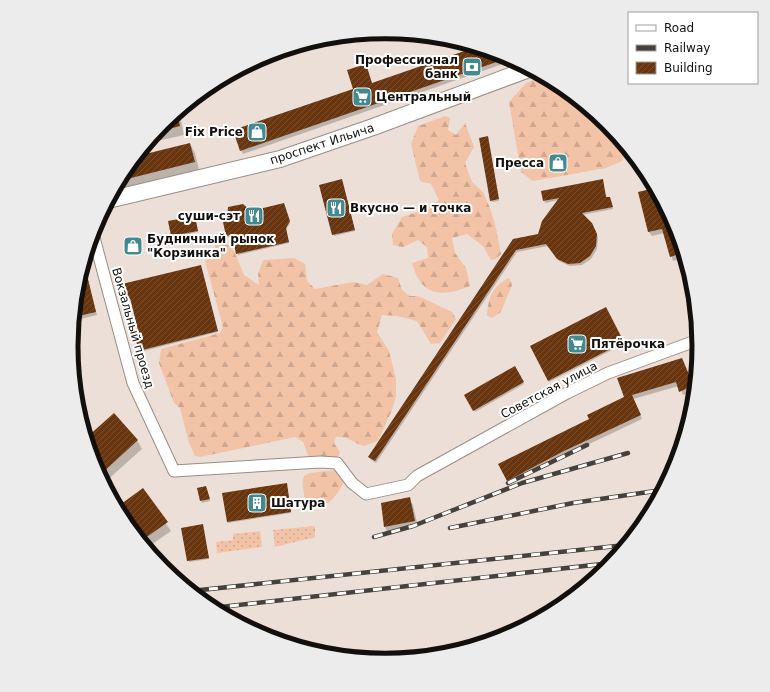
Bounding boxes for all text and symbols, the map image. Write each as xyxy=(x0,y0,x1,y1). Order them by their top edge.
legend xyxy=(628,12,758,84)
text: Road xyxy=(664,21,694,35)
text: Railway xyxy=(664,41,710,55)
place label: Профессионал банк xyxy=(355,53,458,81)
bank icon: Профессионал банк xyxy=(461,56,483,78)
text: Building xyxy=(664,61,713,75)
supermarket icon: Центральный xyxy=(351,86,373,108)
place label: Центральный xyxy=(376,90,471,104)
shop icon: Fix Price xyxy=(246,121,268,143)
street label: проспект Ильича xyxy=(268,121,376,167)
place label: Fix Price xyxy=(185,125,243,139)
shop icon: Пресса xyxy=(547,152,569,174)
place label: Пресса xyxy=(495,156,544,170)
restaurant icon: Вкусно — и точка xyxy=(325,197,347,219)
place label: Вкусно — и точка xyxy=(350,201,471,215)
restaurant icon: суши-сэт xyxy=(243,205,265,227)
place label: суши-сэт xyxy=(178,209,240,223)
place label: Будничный рынок "Корзинка" xyxy=(147,232,274,260)
shop icon: Будничный рынок "Корзинка" xyxy=(122,235,144,257)
street label: Вокзальный проезд xyxy=(109,266,157,390)
supermarket icon: Пятёрочка xyxy=(566,333,588,355)
place label: Пятёрочка xyxy=(591,337,665,351)
street label: Советская улица xyxy=(498,359,600,421)
building icon: Шатура xyxy=(246,492,268,514)
place label: Шатура xyxy=(271,496,325,510)

